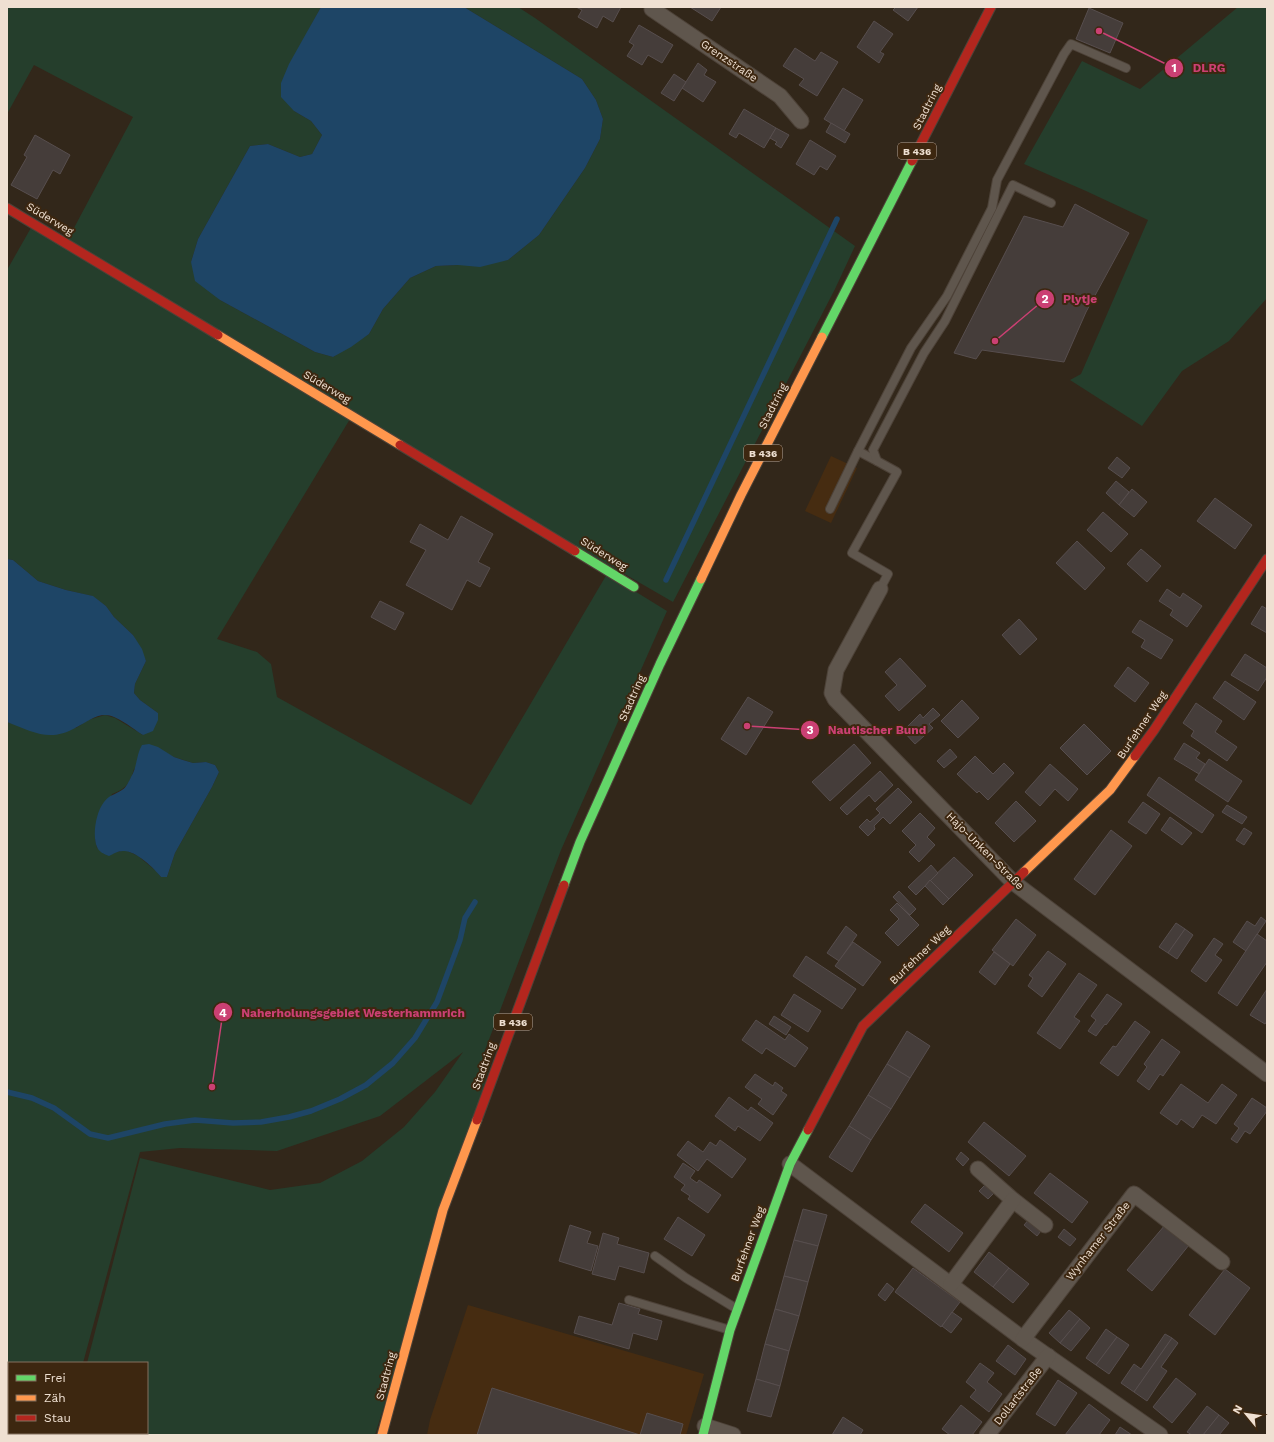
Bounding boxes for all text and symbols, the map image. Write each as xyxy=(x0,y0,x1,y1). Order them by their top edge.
street label: Grenzstraße xyxy=(698,37,760,85)
callout: DLRG xyxy=(1164,56,1233,80)
text: 1 xyxy=(1171,61,1177,75)
text: DLRG xyxy=(1193,61,1225,75)
street label: Stadtring xyxy=(910,82,944,132)
road number: B 436 xyxy=(898,143,936,159)
street label: Süderweg xyxy=(24,200,76,238)
callout: Plytje xyxy=(1035,287,1105,311)
text: 2 xyxy=(1041,292,1049,306)
text: Plytje xyxy=(1063,292,1097,306)
street label: Süderweg xyxy=(301,368,353,406)
street label: Stadtring xyxy=(756,381,790,431)
road number: B 436 xyxy=(744,445,782,461)
street label: Süderweg xyxy=(578,535,630,574)
street label: Stadtring xyxy=(616,673,648,723)
street label: Burfehner Weg xyxy=(1115,688,1170,761)
callout: Nautischer Bund xyxy=(800,718,935,742)
text: 3 xyxy=(806,723,814,737)
text: Nautischer Bund xyxy=(828,723,926,737)
street label: Hajo-Unken-Straße xyxy=(944,810,1026,892)
street label: Burfehner Weg xyxy=(887,923,953,987)
callout: Naherholungsgebiet Westerhammrich xyxy=(213,1000,473,1024)
text: 4 xyxy=(219,1006,227,1020)
text: Naherholungsgebiet Westerhammrich xyxy=(241,1006,465,1020)
road number: B 436 xyxy=(494,1014,532,1030)
street label: Stadtring xyxy=(469,1040,499,1091)
street label: Wynhamer Straße xyxy=(1063,1199,1133,1283)
street label: Burfehner Weg xyxy=(728,1204,768,1283)
street label: Stadtring xyxy=(373,1350,399,1402)
legend xyxy=(8,1362,148,1434)
street label: Dollartstraße xyxy=(991,1364,1045,1428)
text: Frei xyxy=(44,1371,66,1385)
text: Zäh xyxy=(44,1391,66,1405)
north arrow xyxy=(1226,1394,1266,1434)
text: N xyxy=(1230,1403,1245,1416)
text: Stau xyxy=(44,1411,71,1425)

